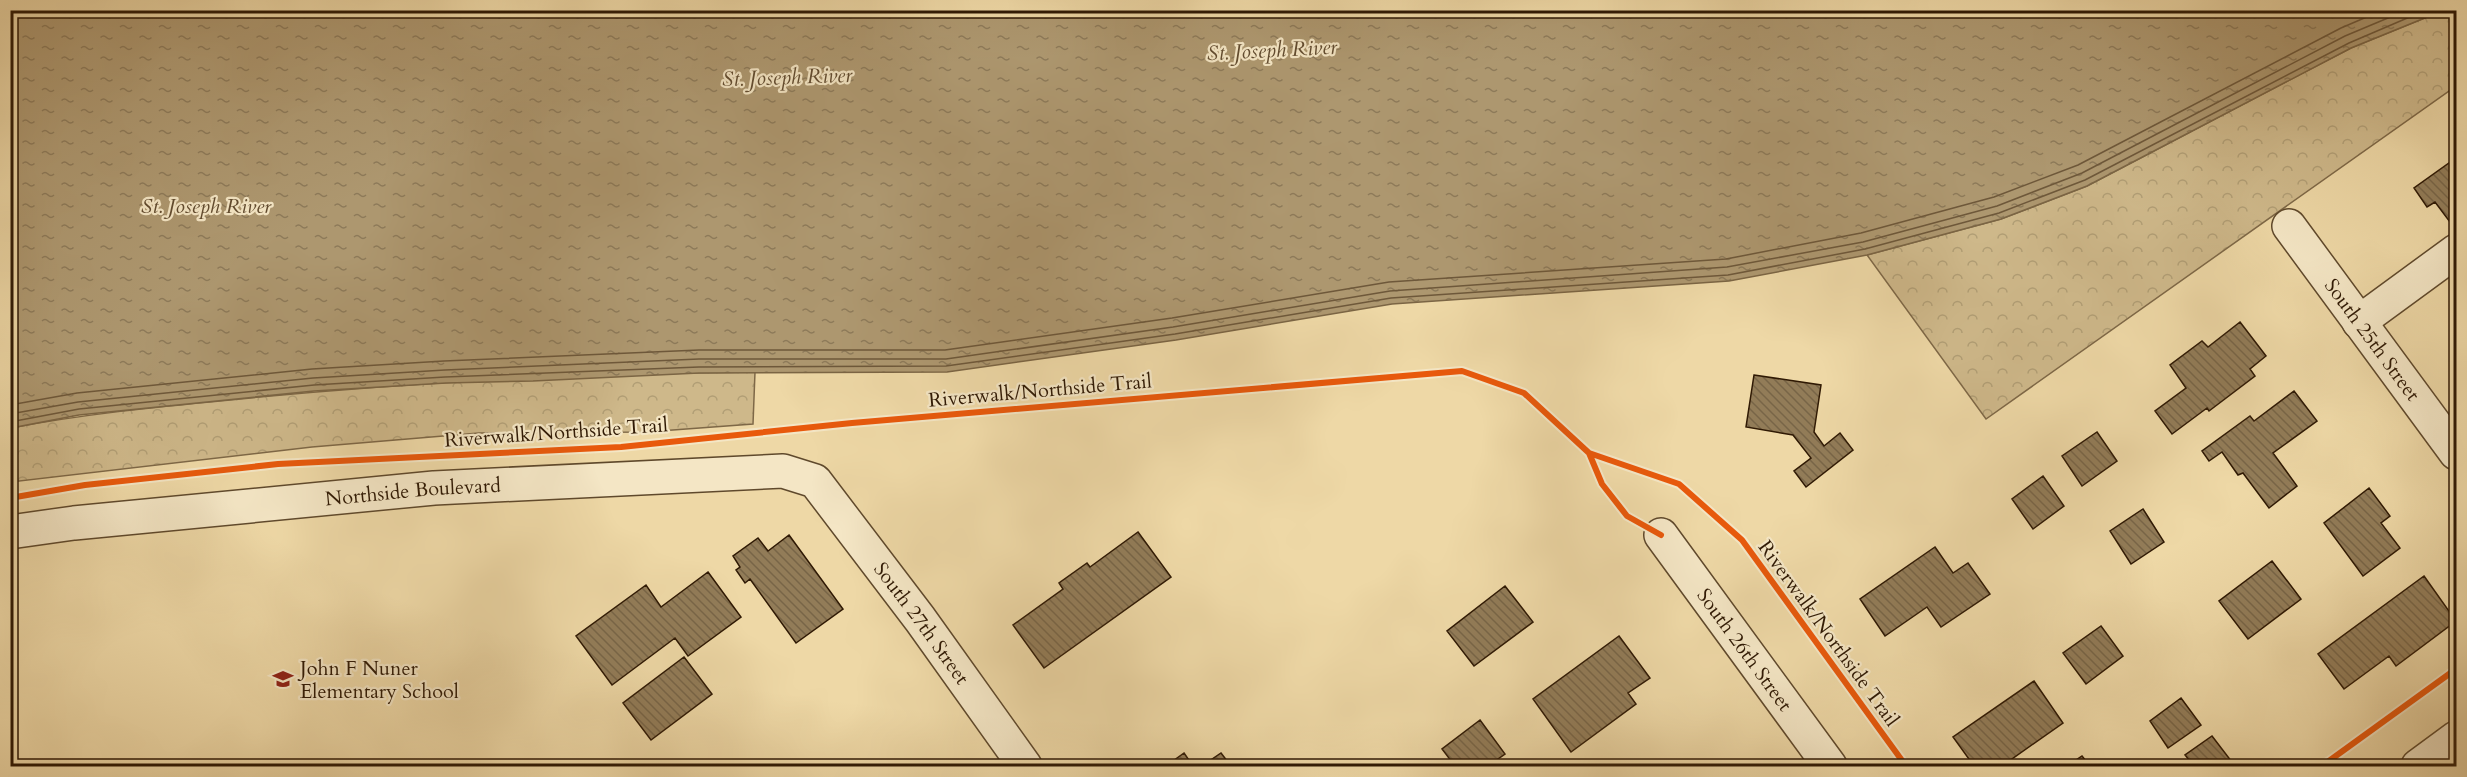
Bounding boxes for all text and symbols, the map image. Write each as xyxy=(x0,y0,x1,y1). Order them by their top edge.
water label: St. Joseph River xyxy=(1206,33,1339,68)
water label: St. Joseph River xyxy=(721,61,854,94)
water label: St. Joseph River xyxy=(141,192,272,221)
street label: South 25th Street xyxy=(2318,273,2427,407)
street label: Riverwalk/Northside Trail xyxy=(927,367,1153,414)
street label: Riverwalk/Northside Trail xyxy=(443,411,669,454)
street label: Northside Boulevard xyxy=(324,472,502,513)
street label: Riverwalk/Northside Trail xyxy=(1752,535,1905,732)
street label: South 27th Street xyxy=(867,557,976,691)
street label: South 26th Street xyxy=(1690,583,1799,717)
place label: John F Nuner Elementary School xyxy=(297,655,459,705)
school or university icon: John F Nuner Elementary School xyxy=(271,667,295,691)

